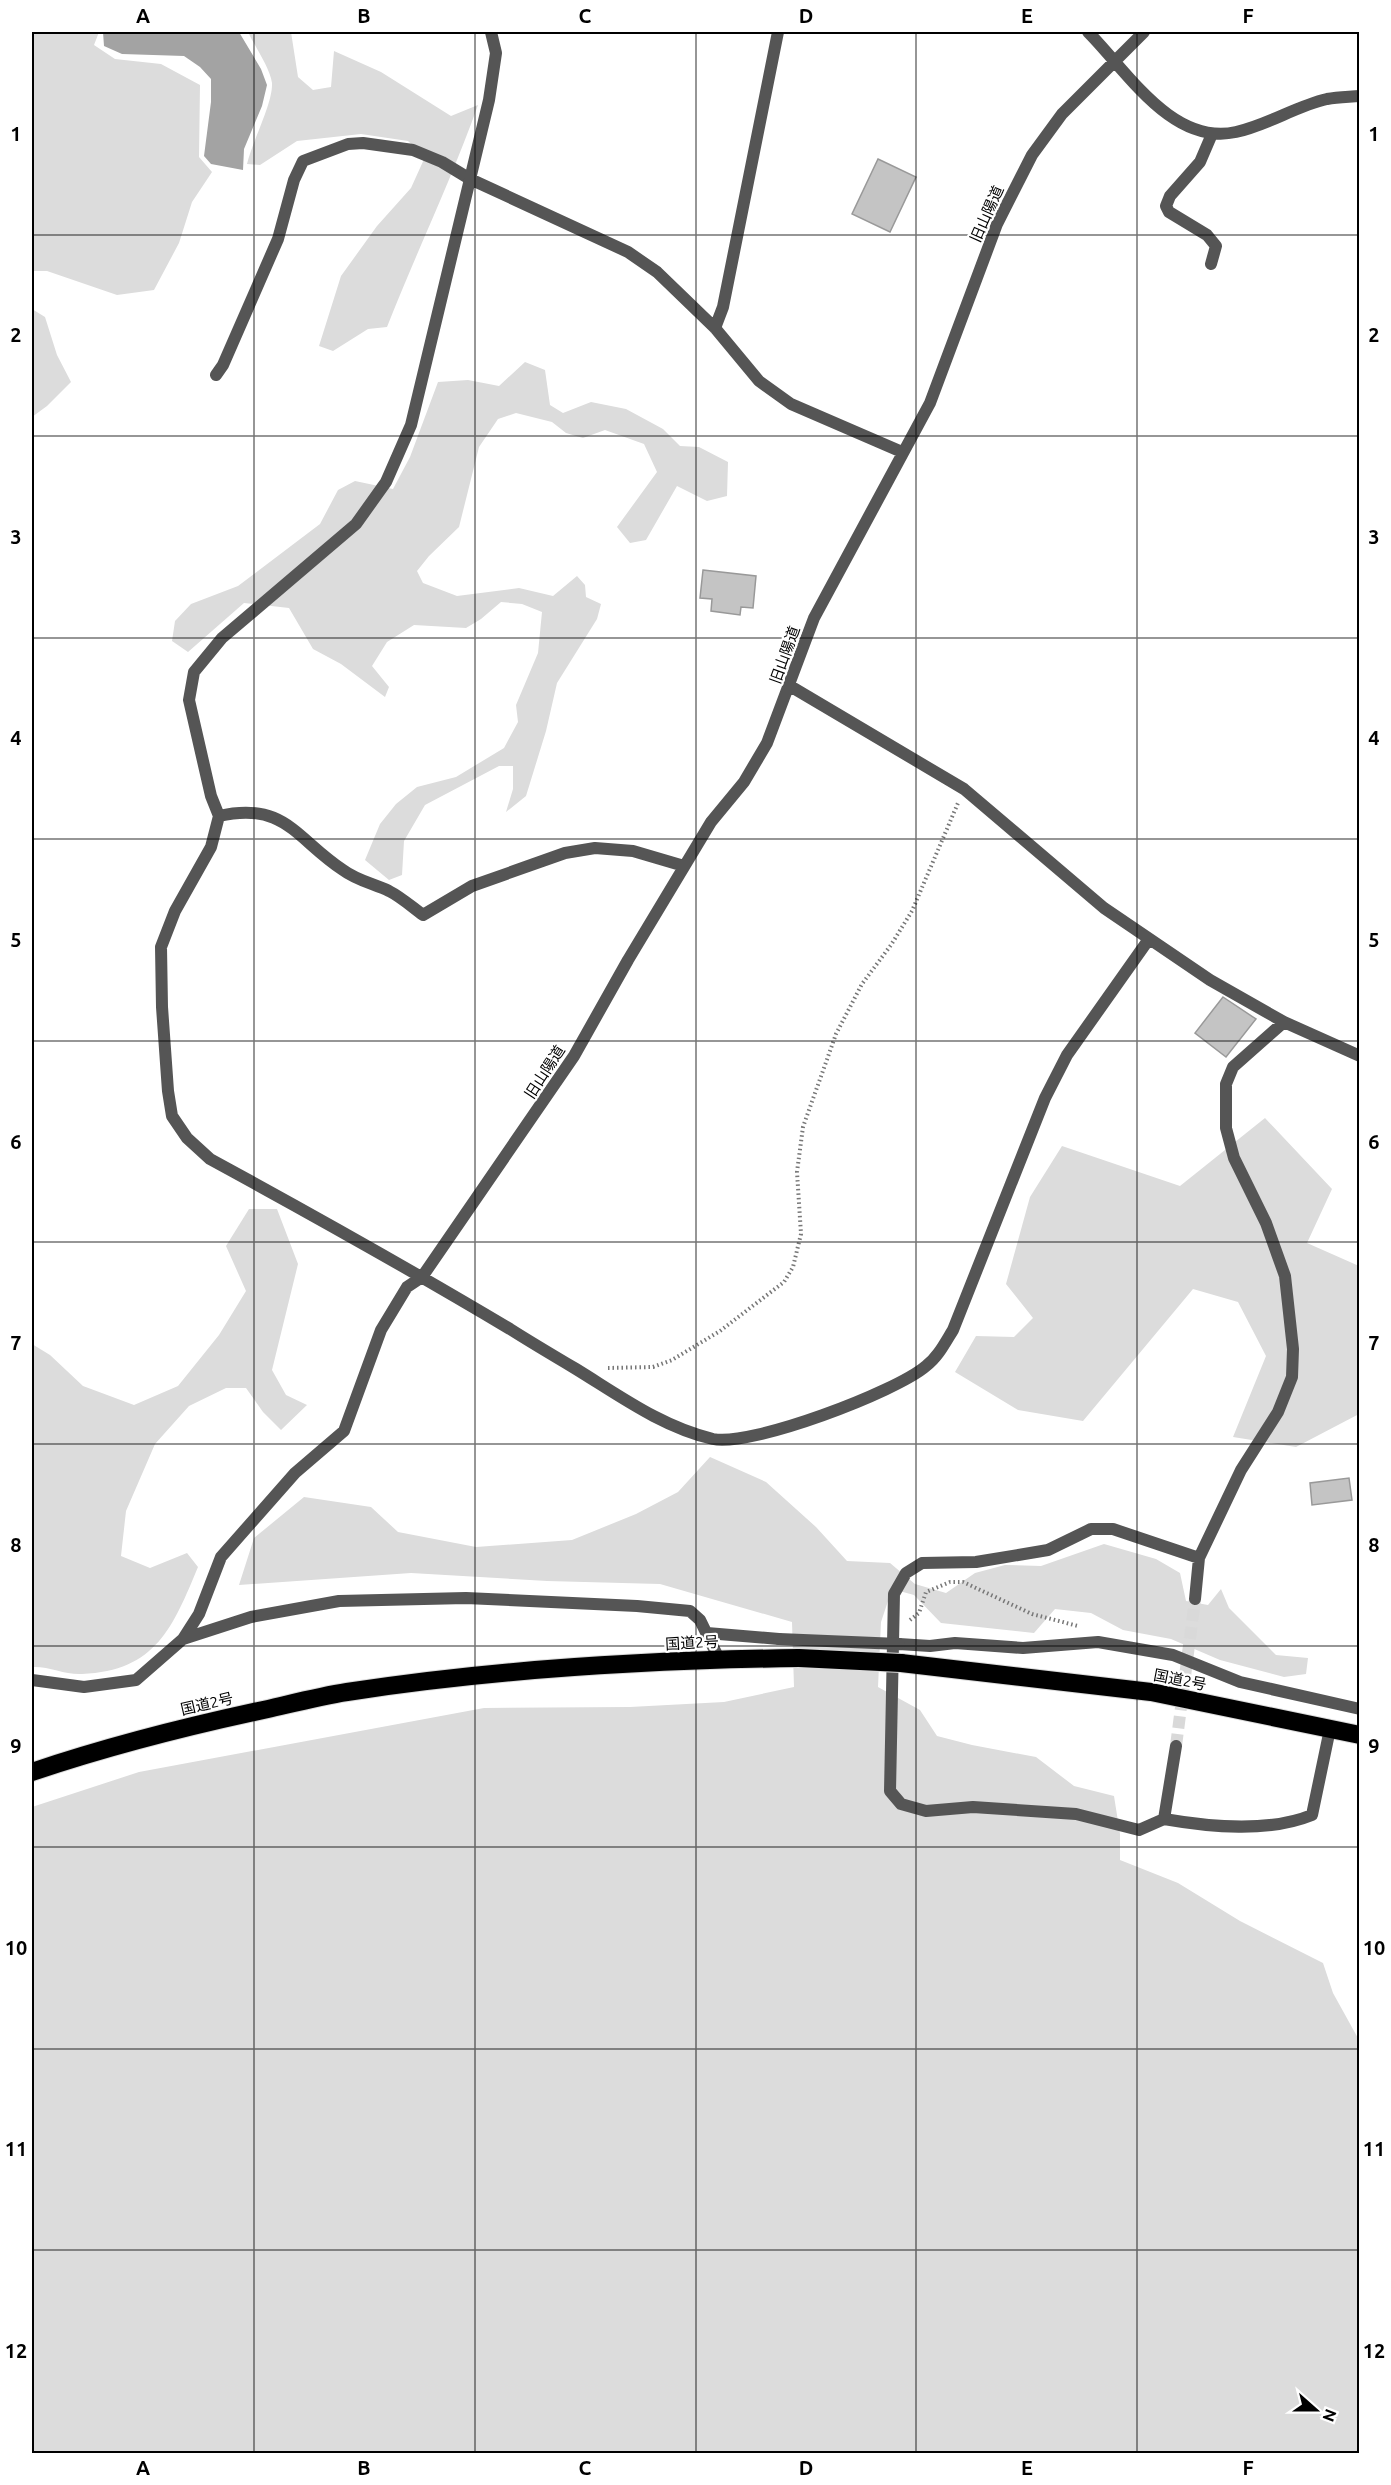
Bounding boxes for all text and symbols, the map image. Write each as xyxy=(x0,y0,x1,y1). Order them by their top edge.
text: A xyxy=(136,4,150,27)
text: B xyxy=(357,4,371,27)
text: C xyxy=(579,4,592,27)
text: D xyxy=(799,4,813,27)
text: E xyxy=(1021,4,1033,27)
text: F xyxy=(1242,4,1254,27)
text: 1 xyxy=(10,122,22,145)
text: 1 xyxy=(1368,122,1380,145)
street label: 旧山陽道 xyxy=(967,183,1007,245)
text: 2 xyxy=(10,323,22,346)
text: 2 xyxy=(1368,323,1380,346)
text: 3 xyxy=(10,525,22,548)
text: 3 xyxy=(1368,525,1380,548)
street label: 旧山陽道 xyxy=(766,624,803,686)
text: 4 xyxy=(10,726,22,749)
text: 4 xyxy=(1368,726,1380,749)
text: 5 xyxy=(10,928,22,951)
text: 5 xyxy=(1368,928,1380,951)
street label: 旧山陽道 xyxy=(521,1042,568,1102)
text: 6 xyxy=(10,1130,22,1153)
text: 6 xyxy=(1368,1130,1380,1153)
text: 7 xyxy=(10,1331,22,1354)
text: 7 xyxy=(1368,1331,1380,1354)
text: 8 xyxy=(10,1533,22,1556)
text: 8 xyxy=(1368,1533,1380,1556)
street label: 国道2号 xyxy=(665,1633,719,1652)
street label: 国道2号 xyxy=(1152,1666,1208,1693)
street label: 国道2号 xyxy=(179,1689,235,1718)
text: 9 xyxy=(10,1734,22,1757)
text: 9 xyxy=(1368,1734,1380,1757)
text: 10 xyxy=(5,1936,27,1959)
text: 10 xyxy=(1363,1936,1385,1959)
text: 11 xyxy=(5,2137,27,2160)
text: 11 xyxy=(1363,2137,1385,2160)
text: 12 xyxy=(5,2339,27,2362)
text: 12 xyxy=(1363,2339,1385,2362)
north arrow xyxy=(1286,2380,1346,2440)
text: N xyxy=(1319,2407,1341,2424)
text: A xyxy=(136,2456,150,2479)
text: B xyxy=(357,2456,371,2479)
text: C xyxy=(579,2456,592,2479)
text: D xyxy=(799,2456,813,2479)
text: E xyxy=(1021,2456,1033,2479)
text: F xyxy=(1242,2456,1254,2479)

